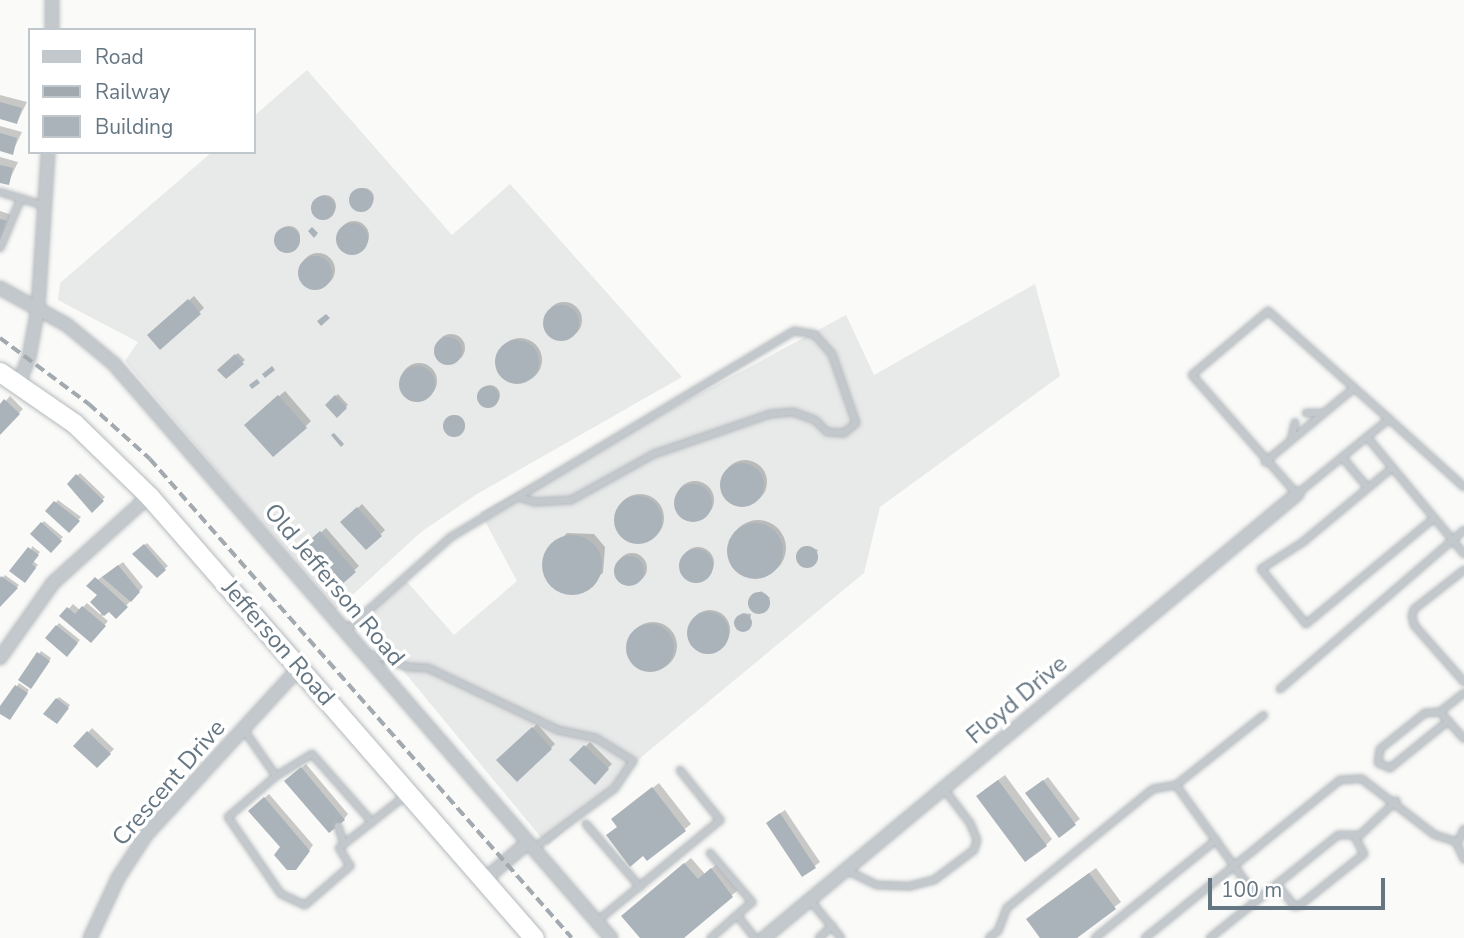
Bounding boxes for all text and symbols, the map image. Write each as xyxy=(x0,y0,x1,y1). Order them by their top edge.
legend xyxy=(28,28,256,154)
text: Road xyxy=(95,43,144,71)
text: Railway xyxy=(95,78,170,106)
text: Building xyxy=(95,113,173,141)
street label: Old Jefferson Road xyxy=(258,498,410,672)
street label: Jefferson Road xyxy=(215,574,341,712)
street label: Floyd Drive xyxy=(961,650,1073,750)
street label: Crescent Drive xyxy=(106,714,232,852)
scale bar xyxy=(1212,864,1389,908)
text: 100 m xyxy=(1221,876,1282,904)

